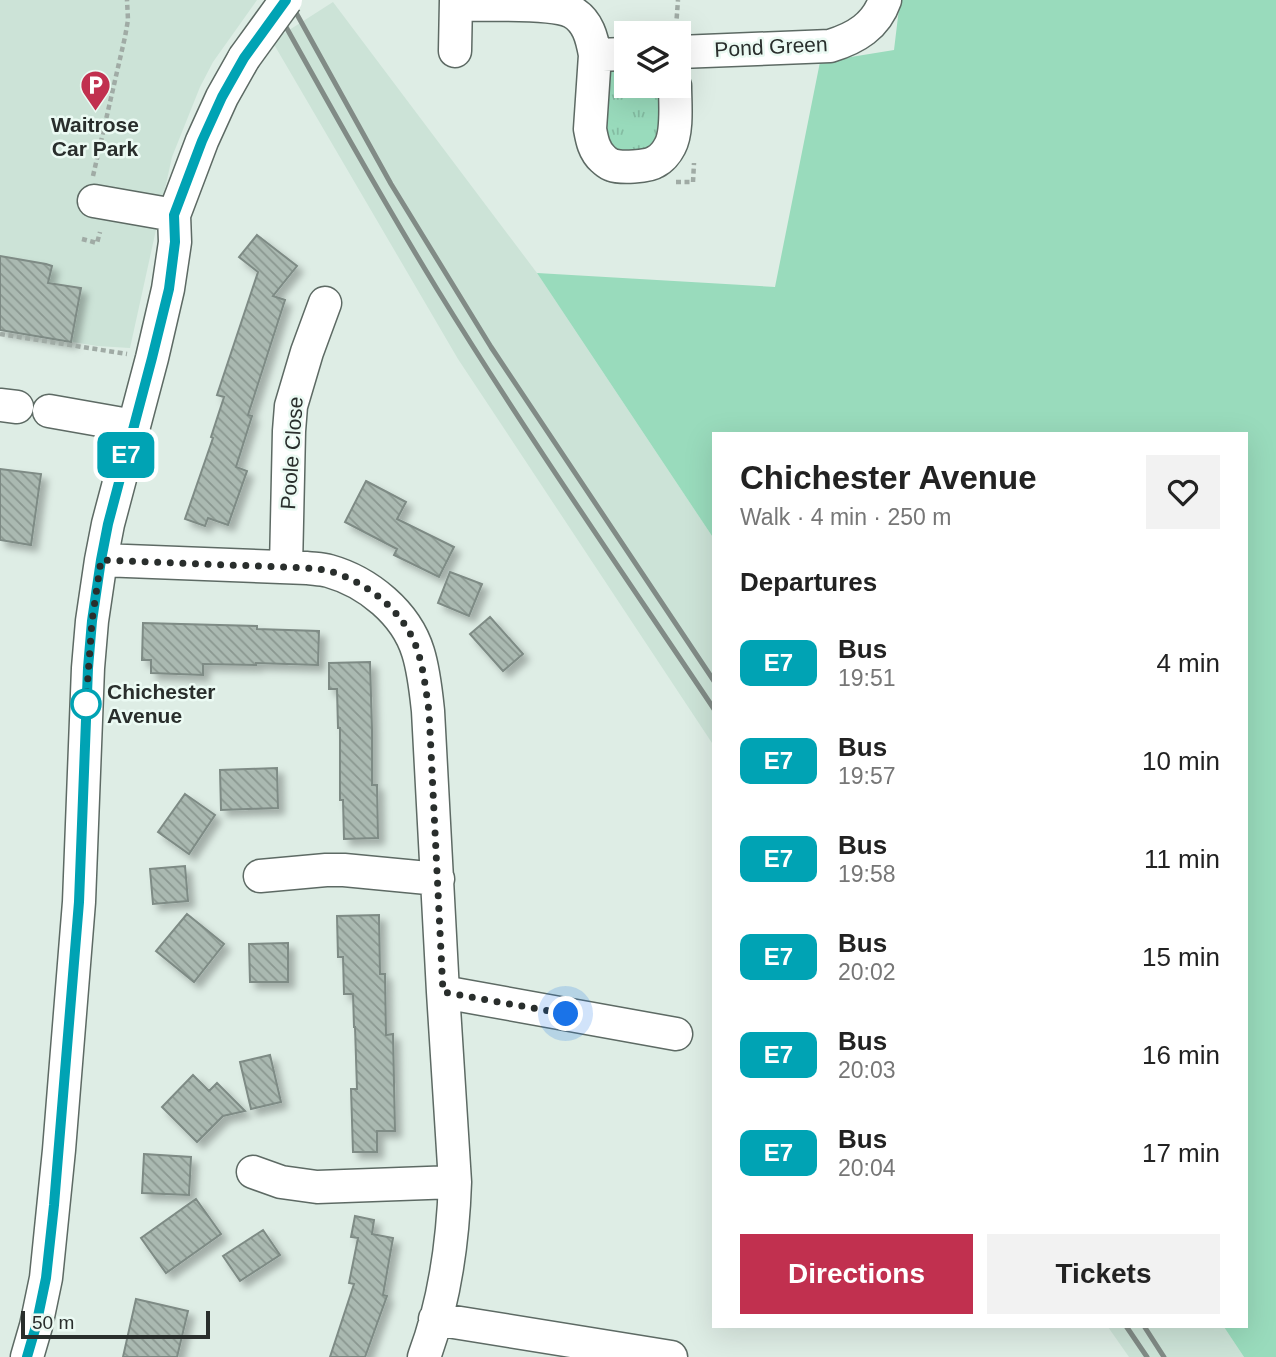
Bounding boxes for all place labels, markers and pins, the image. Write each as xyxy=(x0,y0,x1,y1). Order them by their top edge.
parking icon: Waitrose Car Park xyxy=(78,68,112,112)
place label: Waitrose Car Park xyxy=(51,113,139,160)
place label: Chichester Avenue xyxy=(107,680,216,727)
marker: Chichester Avenue xyxy=(71,689,101,719)

